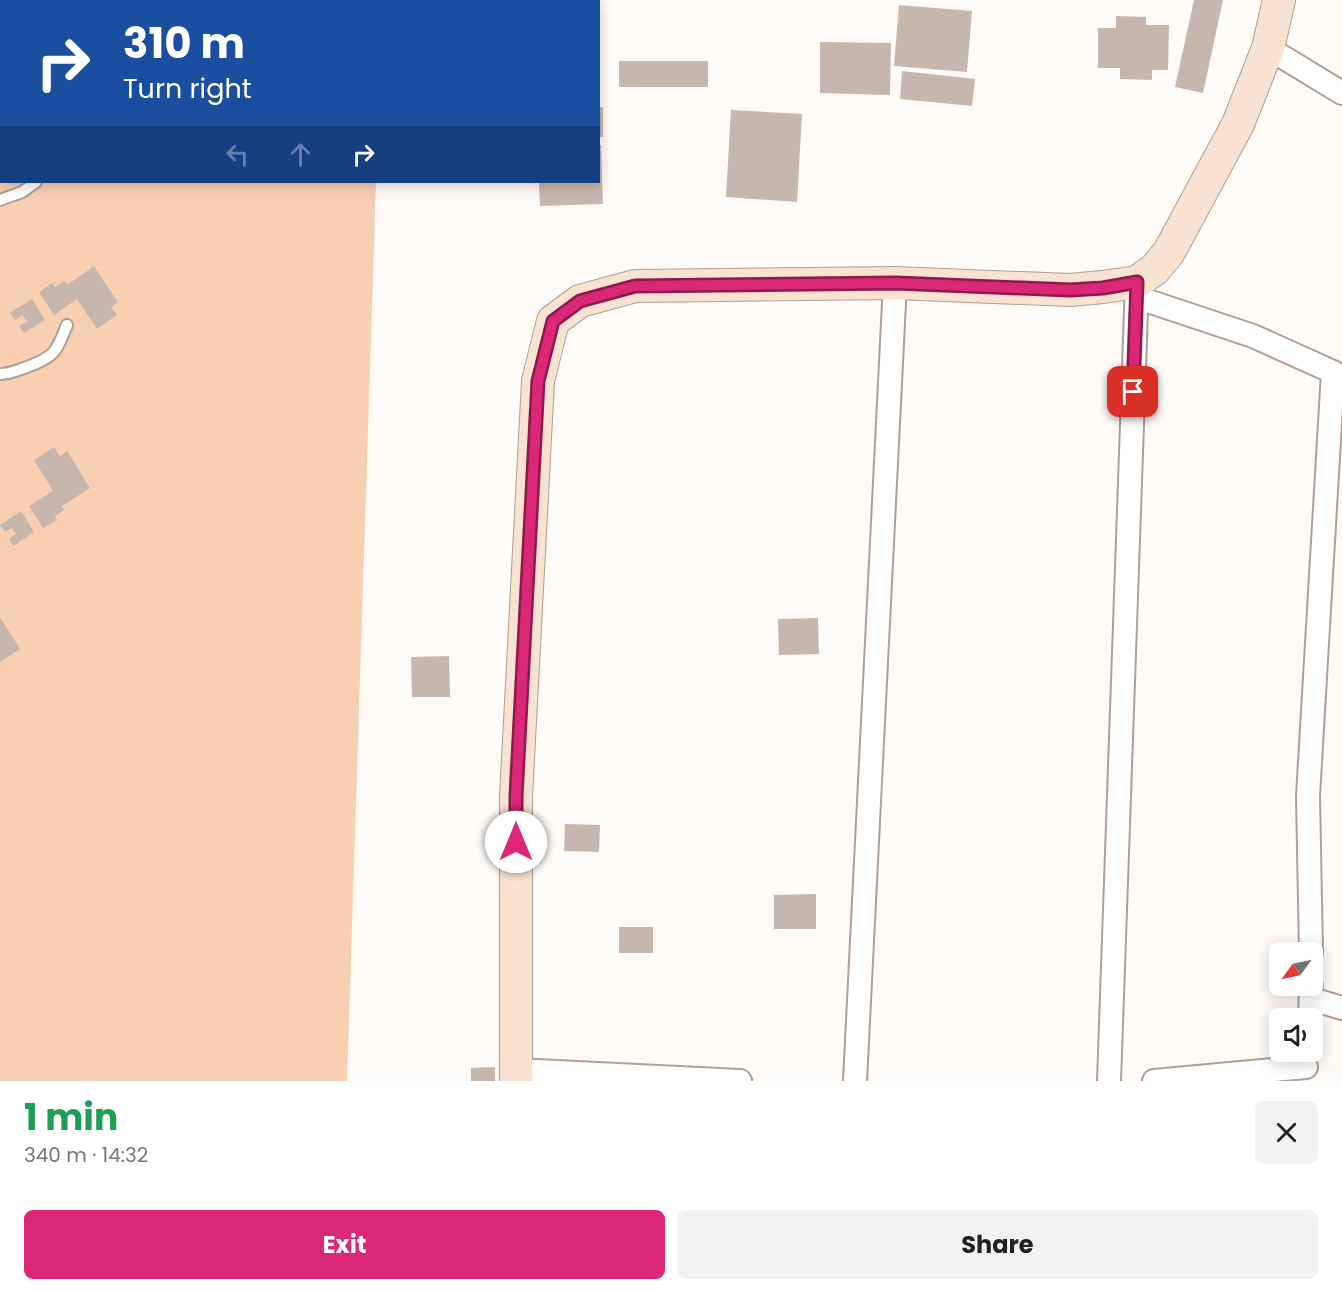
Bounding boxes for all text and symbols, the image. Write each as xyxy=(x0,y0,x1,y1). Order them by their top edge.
text: 310 m xyxy=(123,14,245,73)
icon: right xyxy=(24,24,102,102)
text: Turn right xyxy=(123,70,252,107)
icon: left xyxy=(221,138,254,171)
icon: ahead xyxy=(284,138,317,171)
icon: right xyxy=(347,138,380,171)
pin xyxy=(1107,366,1158,417)
icon: arrive xyxy=(1116,375,1149,408)
position arrow xyxy=(484,810,548,874)
north arrow xyxy=(1269,942,1323,996)
map controls xyxy=(1269,942,1323,1062)
button: sound xyxy=(1269,1008,1323,1062)
text: 1 min xyxy=(24,1092,118,1143)
button: close xyxy=(1255,1101,1318,1164)
text: 340 m · 14:32 xyxy=(24,1141,148,1169)
button: Exit xyxy=(24,1210,665,1279)
button: Share xyxy=(677,1210,1318,1279)

